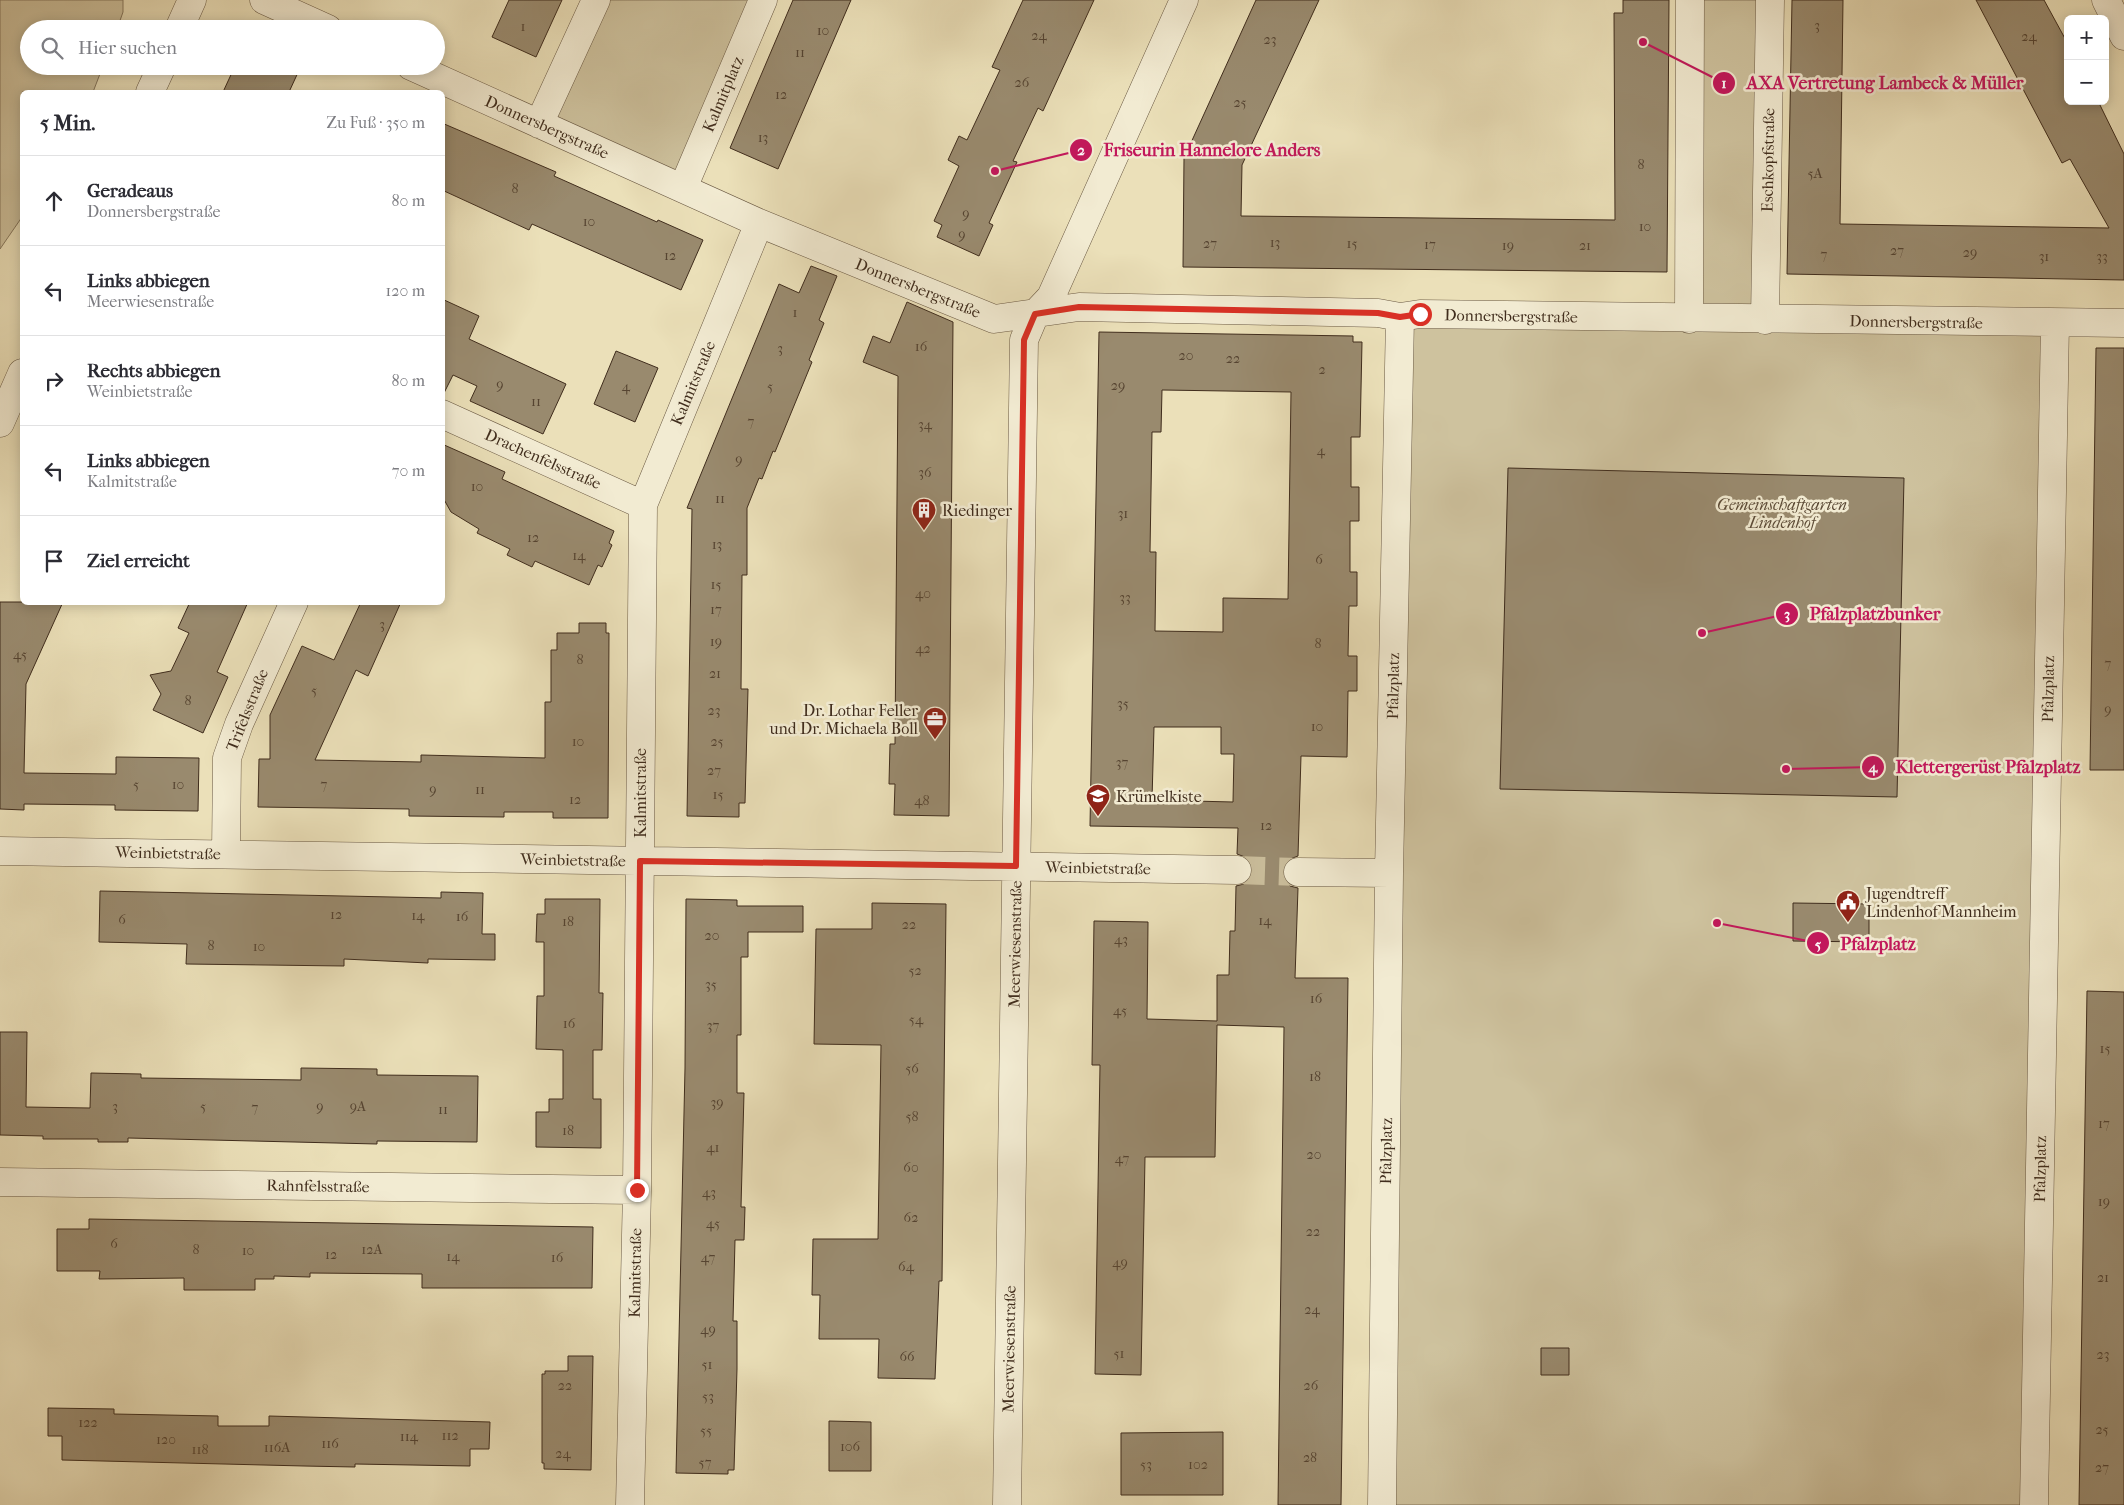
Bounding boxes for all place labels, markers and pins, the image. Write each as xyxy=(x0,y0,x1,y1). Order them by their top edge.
callout: AXA Vertretung Lambeck & Müller xyxy=(1711,66,2033,99)
callout: Friseurin Hannelore Anders xyxy=(1068,134,1330,167)
building icon: Riedinger xyxy=(911,497,937,531)
place label: Riedinger xyxy=(942,501,1012,520)
callout: Pfalzplatzbunker xyxy=(1775,597,1950,630)
place label: Dr. Lothar Feller und Dr. Michaela Boll xyxy=(769,701,919,738)
office icon: Dr. Lothar Feller und Dr. Michaela Boll xyxy=(922,706,948,740)
callout: Klettergerüst Pfalzplatz xyxy=(1861,751,2091,784)
school or university icon: Krümelkiste xyxy=(1085,783,1111,817)
place label: Krümelkiste xyxy=(1116,787,1202,806)
place label: Jugendtreff Lindenhof Mannheim xyxy=(1864,884,2017,921)
public building icon: Jugendtreff Lindenhof Mannheim xyxy=(1835,889,1861,923)
callout: Pfalzplatz xyxy=(1806,927,1926,960)

